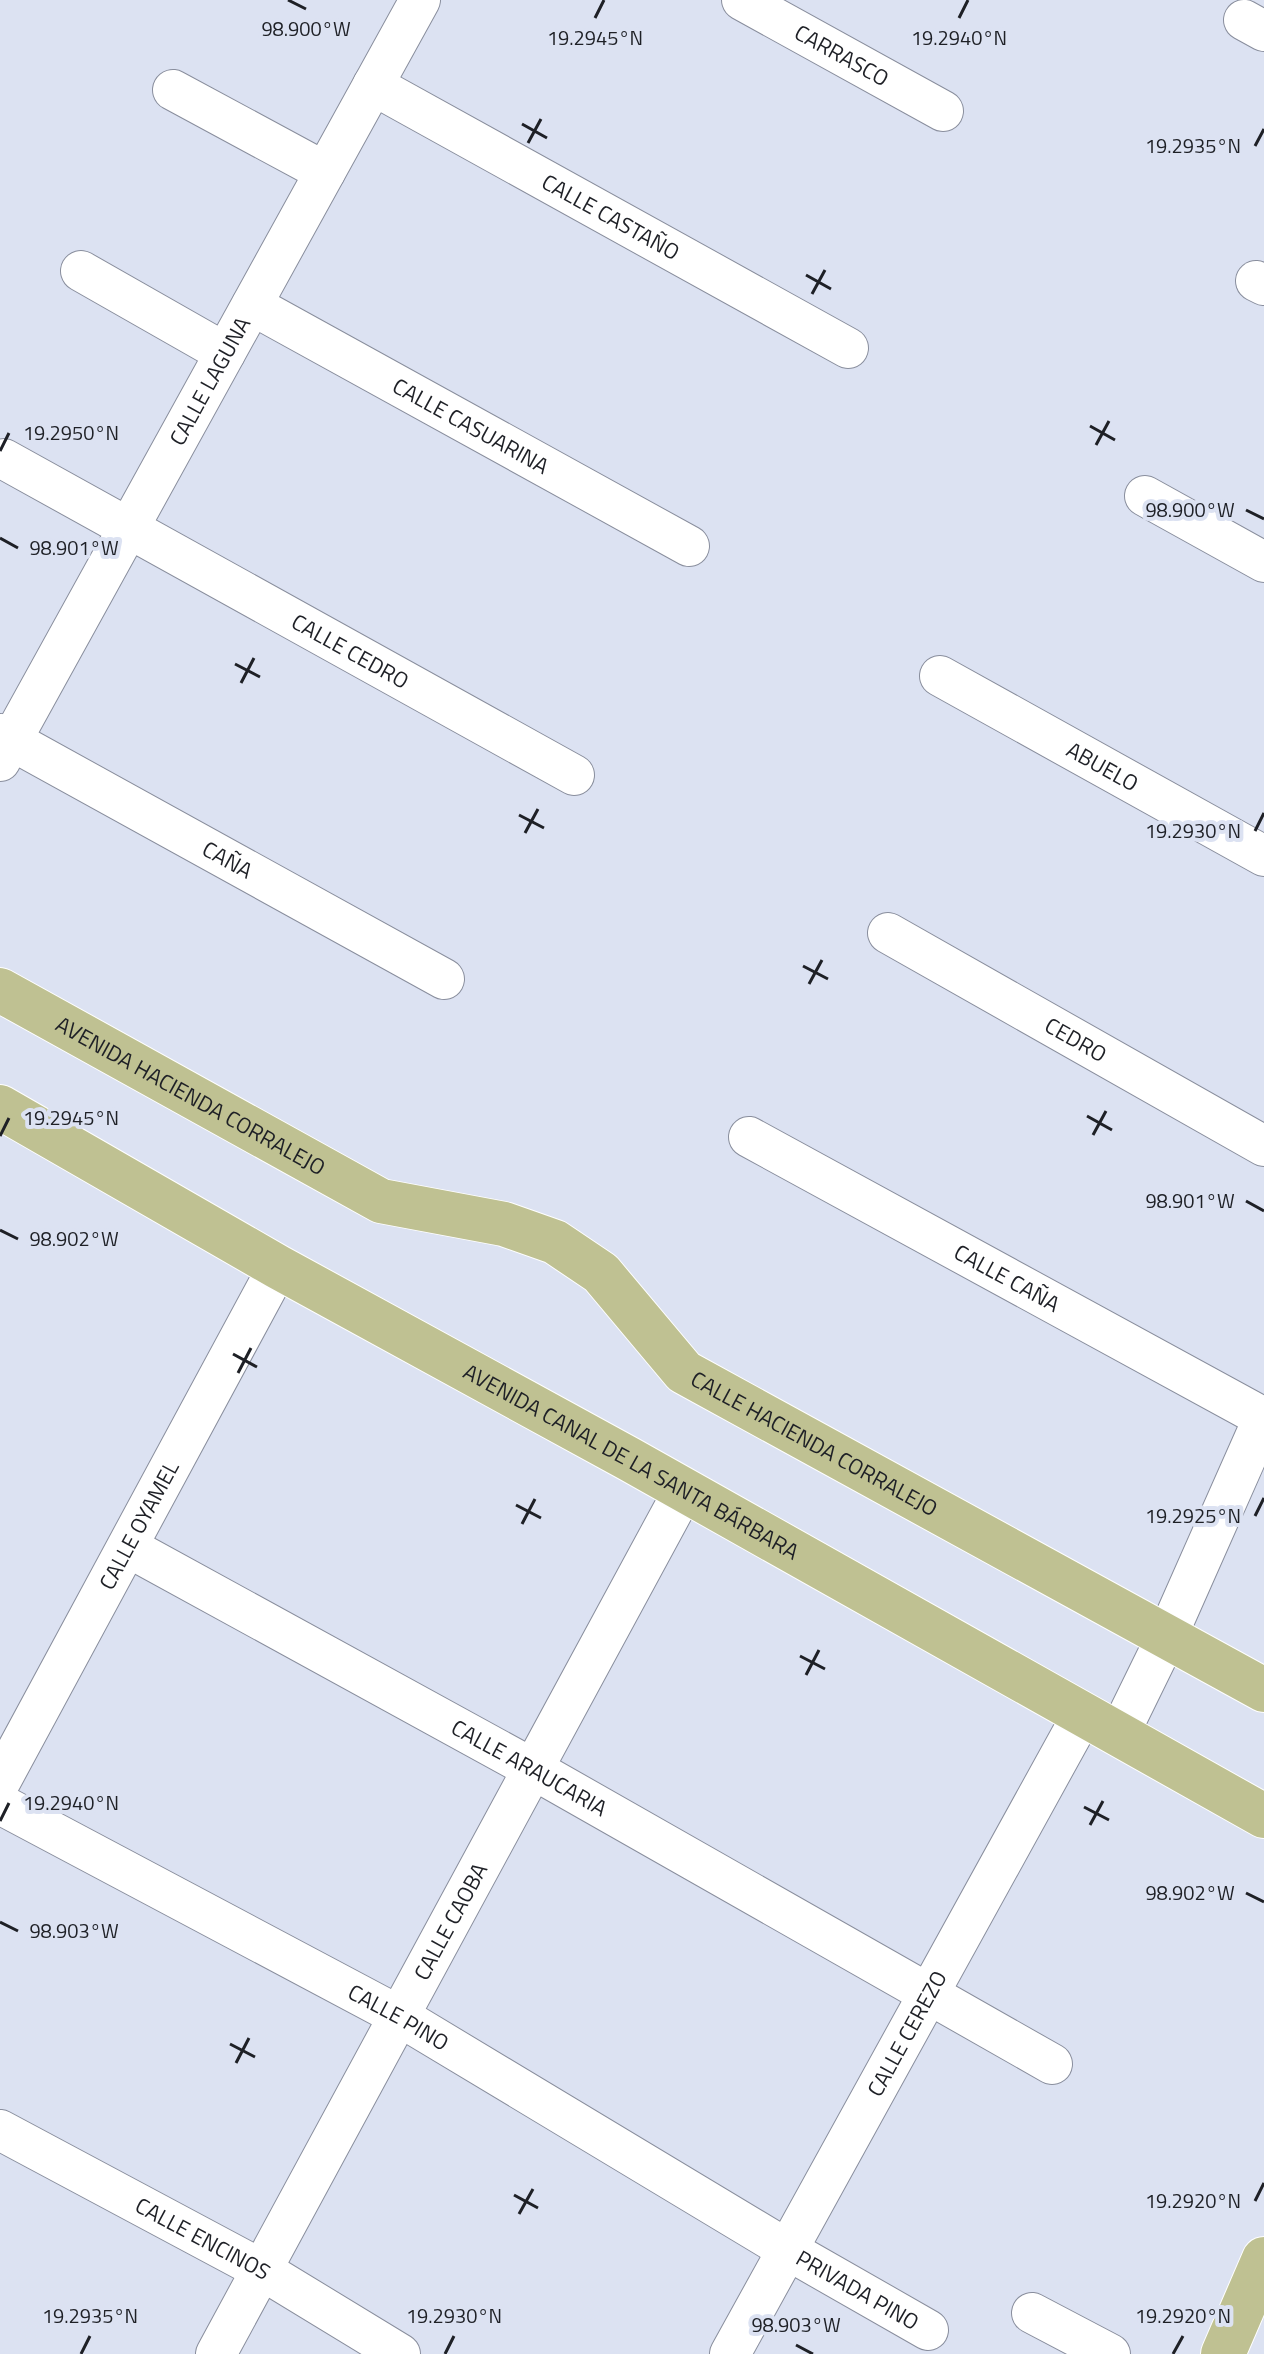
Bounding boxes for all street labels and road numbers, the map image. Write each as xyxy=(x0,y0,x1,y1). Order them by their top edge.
street label: CARRASCO xyxy=(788,15,895,95)
street label: CALLE CASTAÑO xyxy=(536,165,686,269)
street label: CALLE LAGUNA xyxy=(160,311,259,452)
street label: CALLE CASUARINA xyxy=(386,369,555,483)
street label: CALLE CEDRO xyxy=(285,605,415,697)
street label: ABUELO xyxy=(1060,733,1145,800)
street label: CAÑA xyxy=(196,832,259,887)
street label: AVENIDA HACIENDA CORRALEJO xyxy=(50,1007,332,1184)
street label: CEDRO xyxy=(1039,1008,1113,1071)
street label: CALLE CAÑA xyxy=(948,1235,1066,1321)
street label: AVENIDA CANAL DE LA SANTA BÁRBARA xyxy=(457,1355,805,1568)
street label: CALLE HACIENDA CORRALEJO xyxy=(685,1362,944,1525)
street label: CALLE OYAMEL xyxy=(90,1454,188,1596)
street label: CALLE ARAUCARIA xyxy=(445,1710,614,1825)
street label: CALLE CAOBA xyxy=(405,1857,496,1986)
street label: CALLE CEREZO xyxy=(858,1964,955,2103)
street label: CALLE PINO xyxy=(342,1975,456,2059)
street label: CALLE ENCINOS xyxy=(129,2188,277,2288)
street label: PRIVADA PINO xyxy=(790,2241,926,2339)

